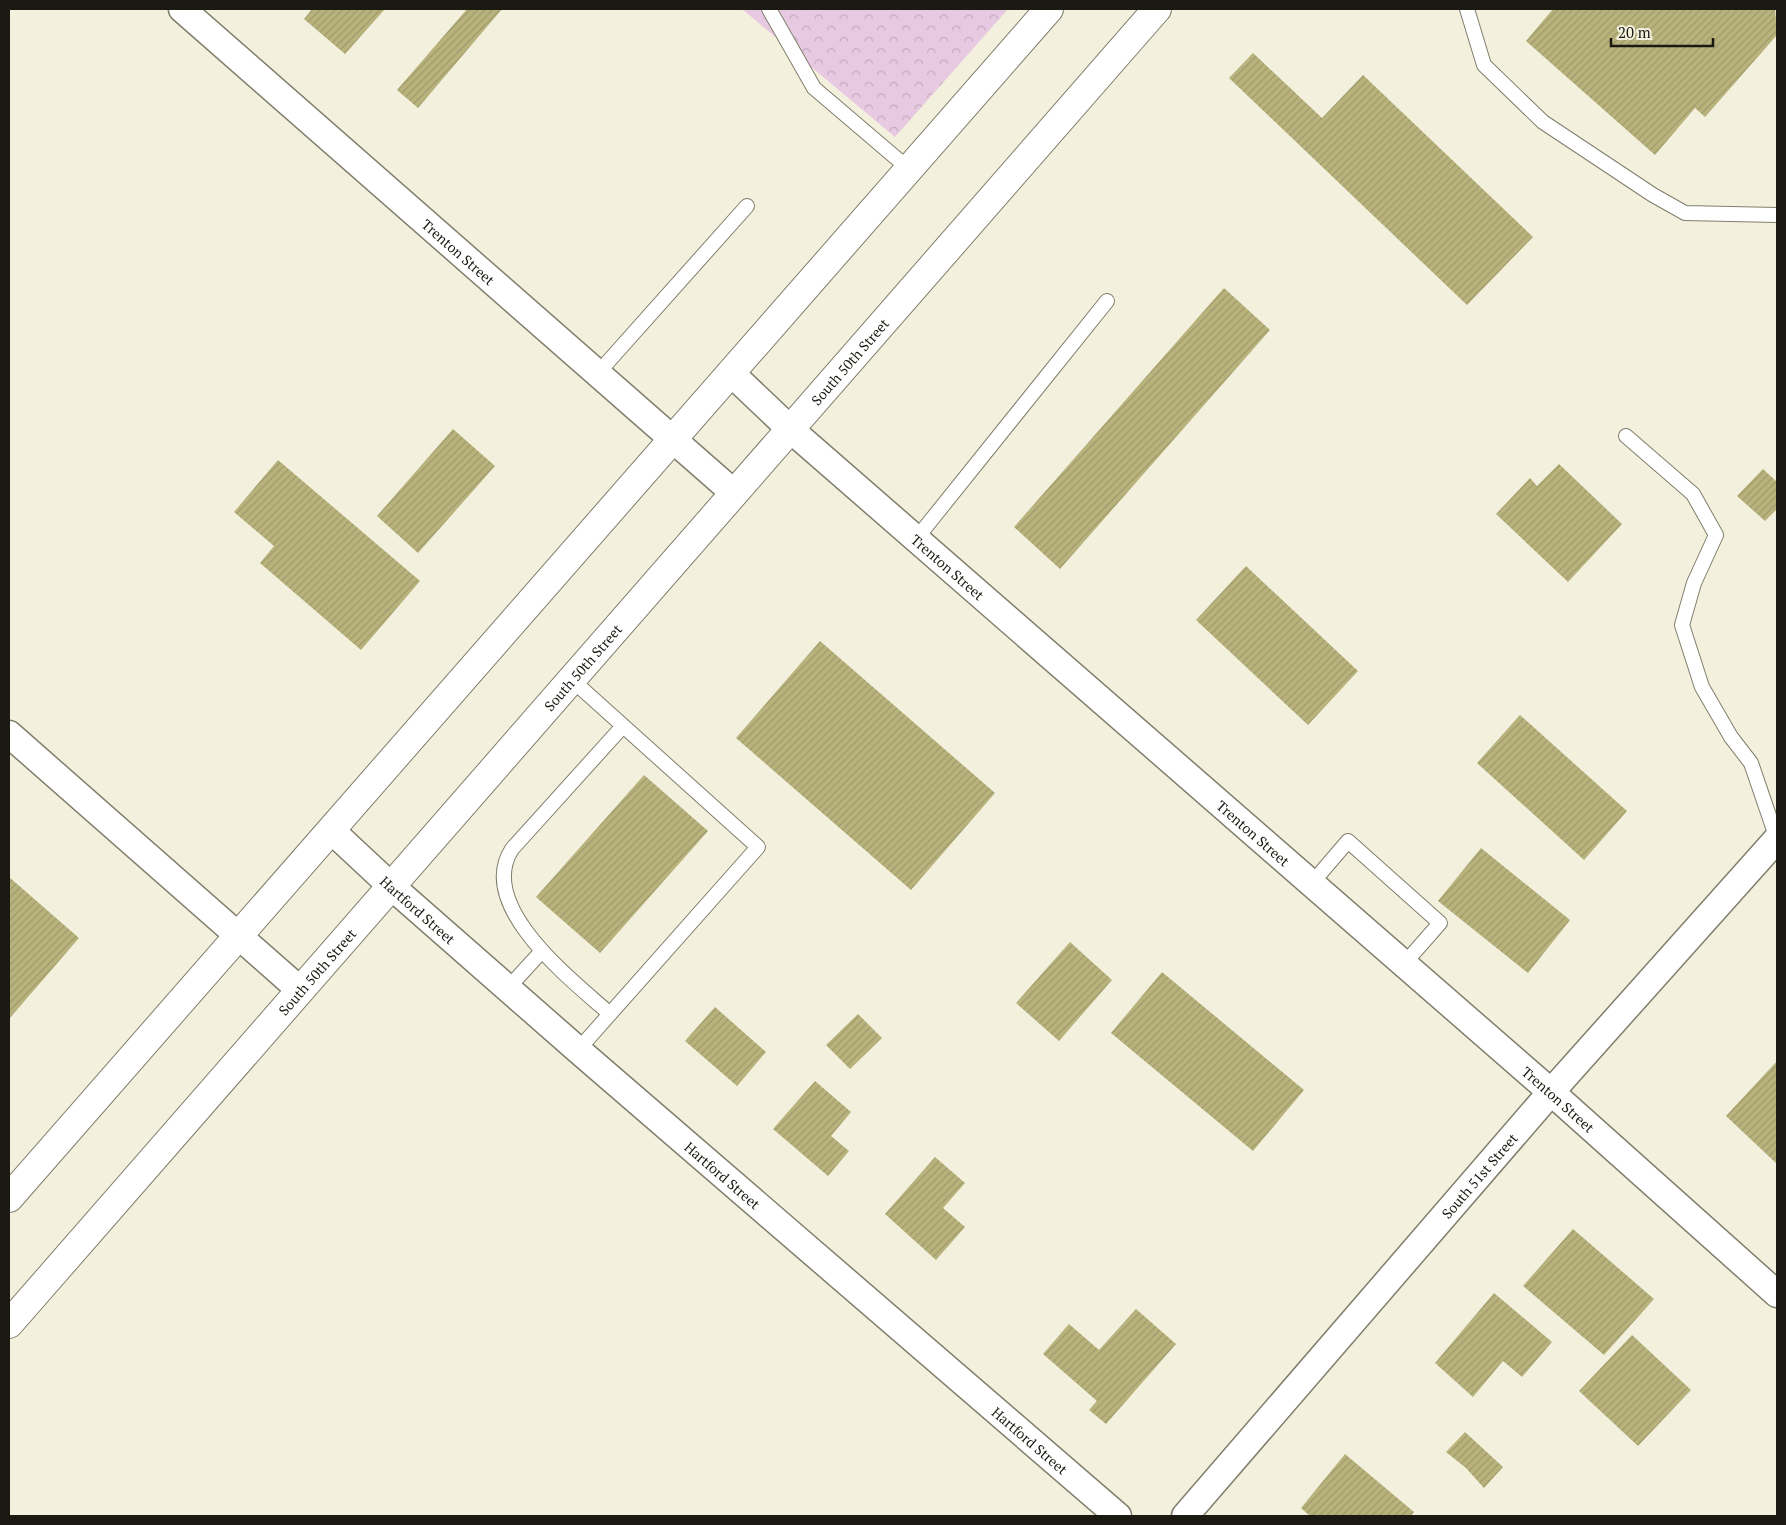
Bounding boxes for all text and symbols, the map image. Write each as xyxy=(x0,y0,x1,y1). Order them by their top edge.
scale bar xyxy=(1611,15,1714,47)
text: 20 m xyxy=(1618,22,1651,42)
street label: Trenton Street xyxy=(418,214,500,289)
street label: South 50th Street xyxy=(806,313,893,409)
street label: Trenton Street xyxy=(907,530,989,604)
street label: South 50th Street xyxy=(539,619,626,715)
street label: Trenton Street xyxy=(1213,796,1295,870)
street label: Hartford Street xyxy=(376,871,460,948)
street label: South 50th Street xyxy=(274,923,360,1019)
street label: Trenton Street xyxy=(1518,1062,1600,1137)
street label: South 51st Street xyxy=(1437,1128,1522,1222)
street label: Hartford Street xyxy=(681,1137,765,1213)
street label: Hartford Street xyxy=(988,1402,1073,1479)

